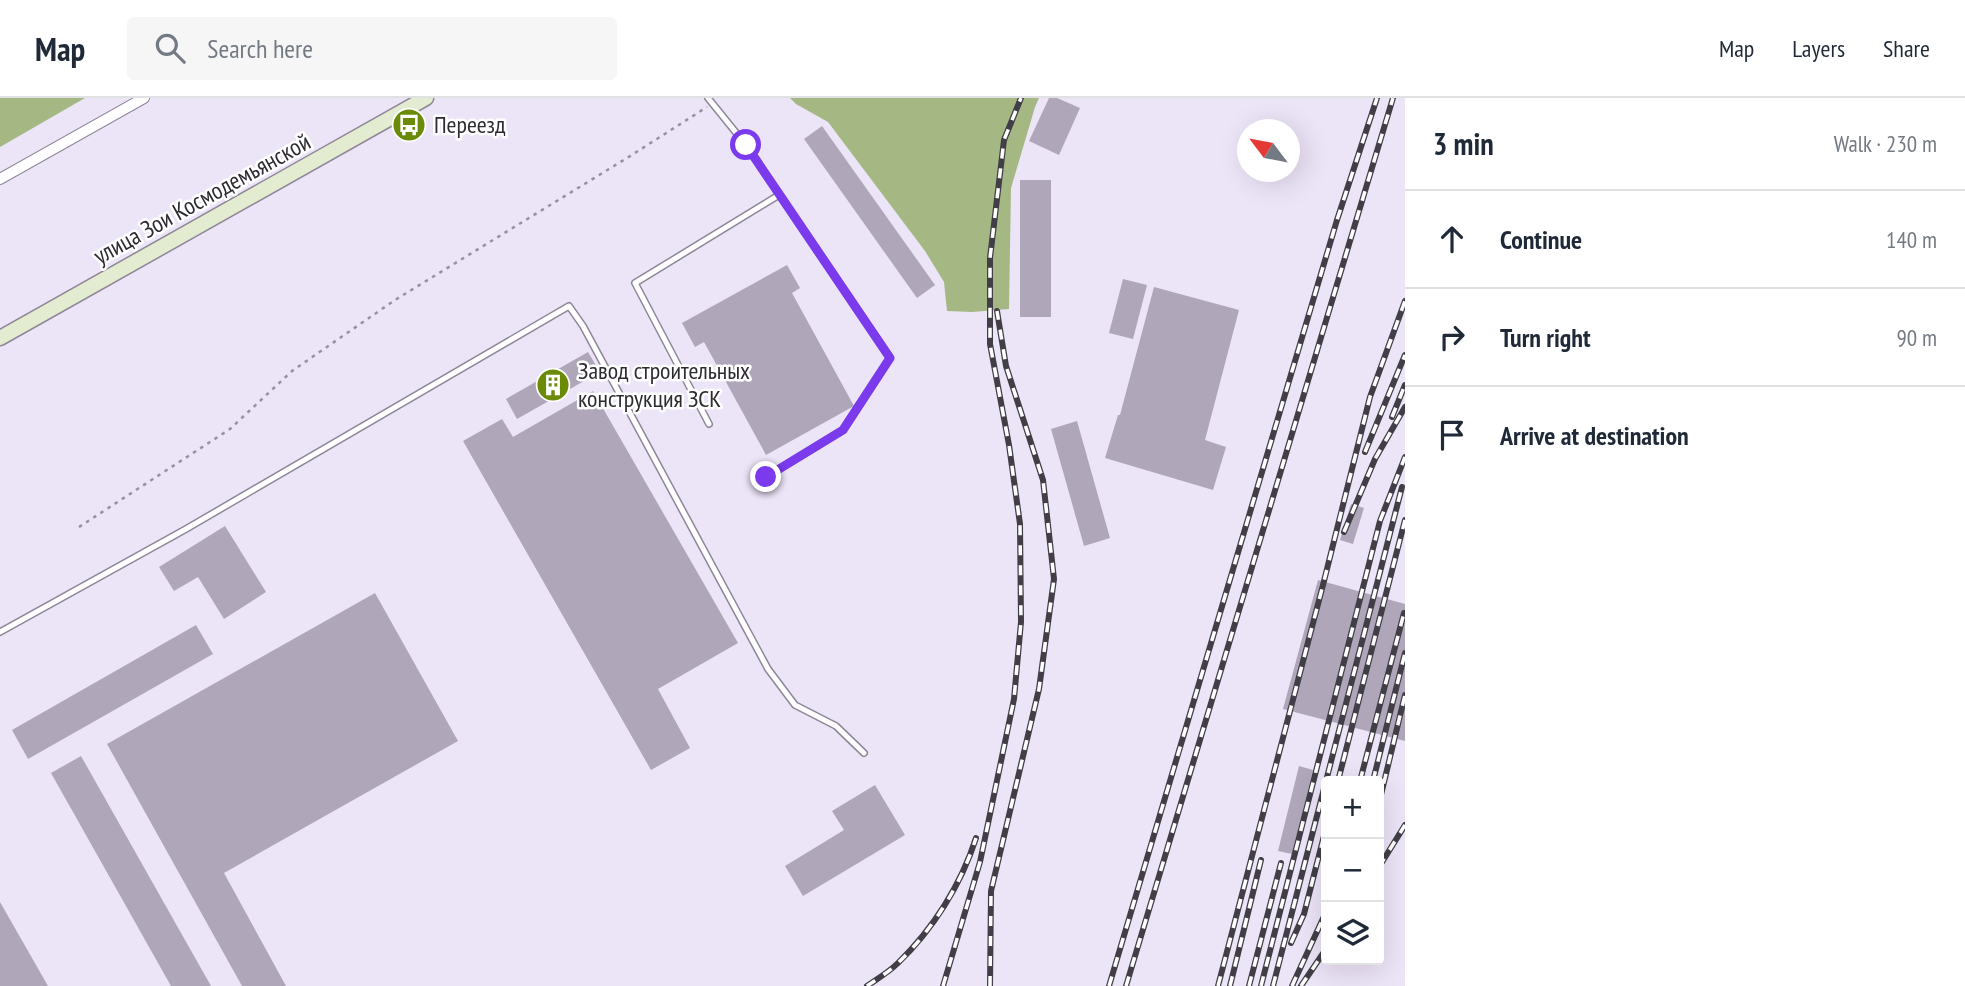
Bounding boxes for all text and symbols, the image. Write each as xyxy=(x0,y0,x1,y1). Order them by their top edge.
search box xyxy=(127,17,617,80)
text: Map xyxy=(35,27,85,70)
icon: search xyxy=(151,29,189,67)
text: Search here xyxy=(207,32,313,65)
text: Map xyxy=(1719,33,1754,64)
text: Layers xyxy=(1792,33,1845,64)
text: Share xyxy=(1883,33,1930,64)
bus stop icon: Переезд xyxy=(390,106,428,144)
place label: Переезд xyxy=(434,109,506,140)
north arrow xyxy=(1237,119,1300,182)
text: 3 min xyxy=(1433,124,1494,163)
street label: улица Зои Космодемьянской xyxy=(88,126,316,271)
route start xyxy=(730,129,761,160)
text: Walk · 230 m xyxy=(1834,129,1937,158)
icon: ahead xyxy=(1433,220,1471,258)
text: Continue xyxy=(1500,223,1582,256)
text: 140 m xyxy=(1886,225,1937,254)
icon: right xyxy=(1433,318,1471,356)
text: Turn right xyxy=(1500,321,1591,354)
text: 90 m xyxy=(1896,323,1937,352)
place label: Завод строительных конструкция ЗСК xyxy=(578,355,750,414)
building icon: Завод строительных конструкция ЗСК xyxy=(534,366,572,404)
icon: arrive xyxy=(1433,416,1471,454)
text: Arrive at destination xyxy=(1500,419,1689,452)
route end xyxy=(750,461,781,492)
map controls xyxy=(1321,776,1384,965)
button: + xyxy=(1321,776,1384,839)
button: − xyxy=(1321,839,1384,902)
button: layers xyxy=(1321,902,1384,965)

